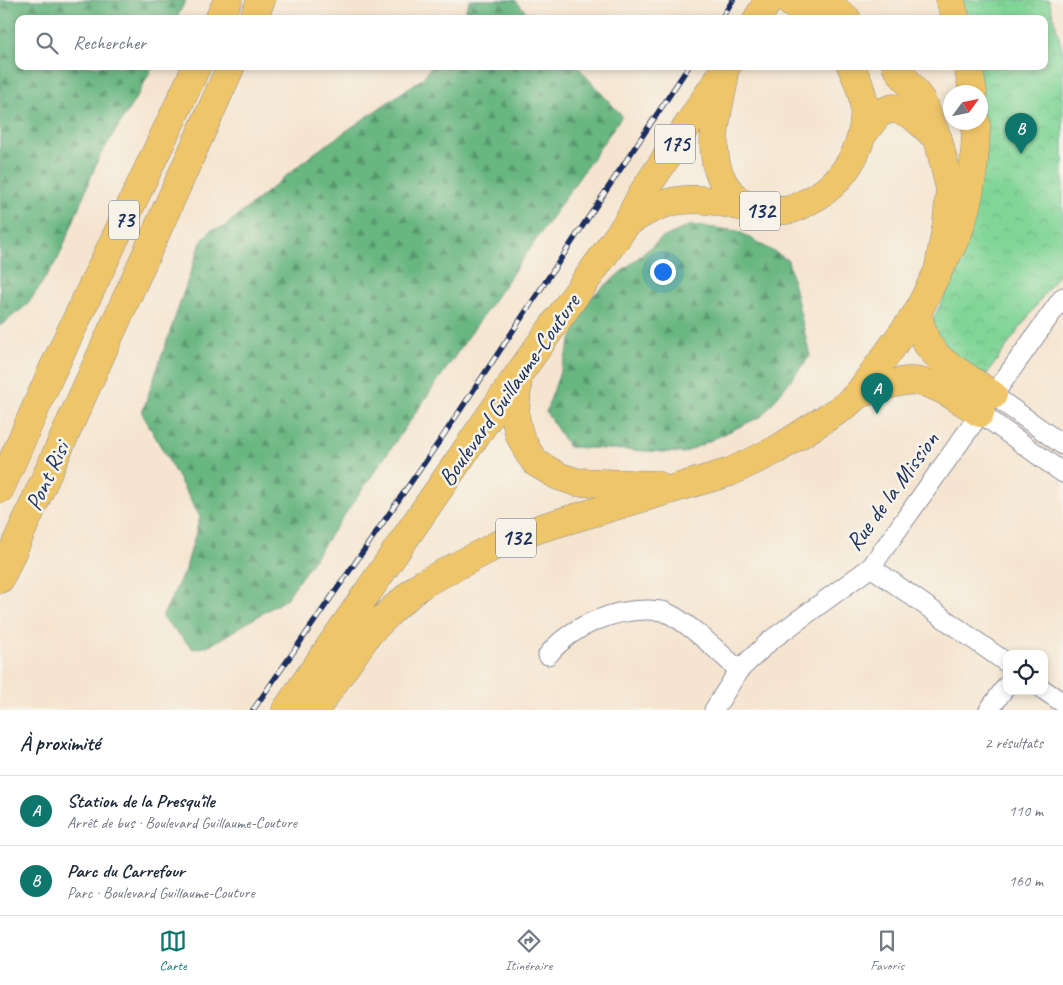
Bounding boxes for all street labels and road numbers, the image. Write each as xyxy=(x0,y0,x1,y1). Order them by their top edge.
road number: 175 xyxy=(655,124,695,164)
road number: 132 xyxy=(740,192,780,230)
road number: 73 xyxy=(109,200,139,240)
street label: Boulevard Guillaume-Couture xyxy=(431,286,588,492)
street label: Rue de la Mission xyxy=(839,425,945,556)
street label: Pont Risi xyxy=(18,434,77,515)
road number: 132 xyxy=(496,518,536,558)

